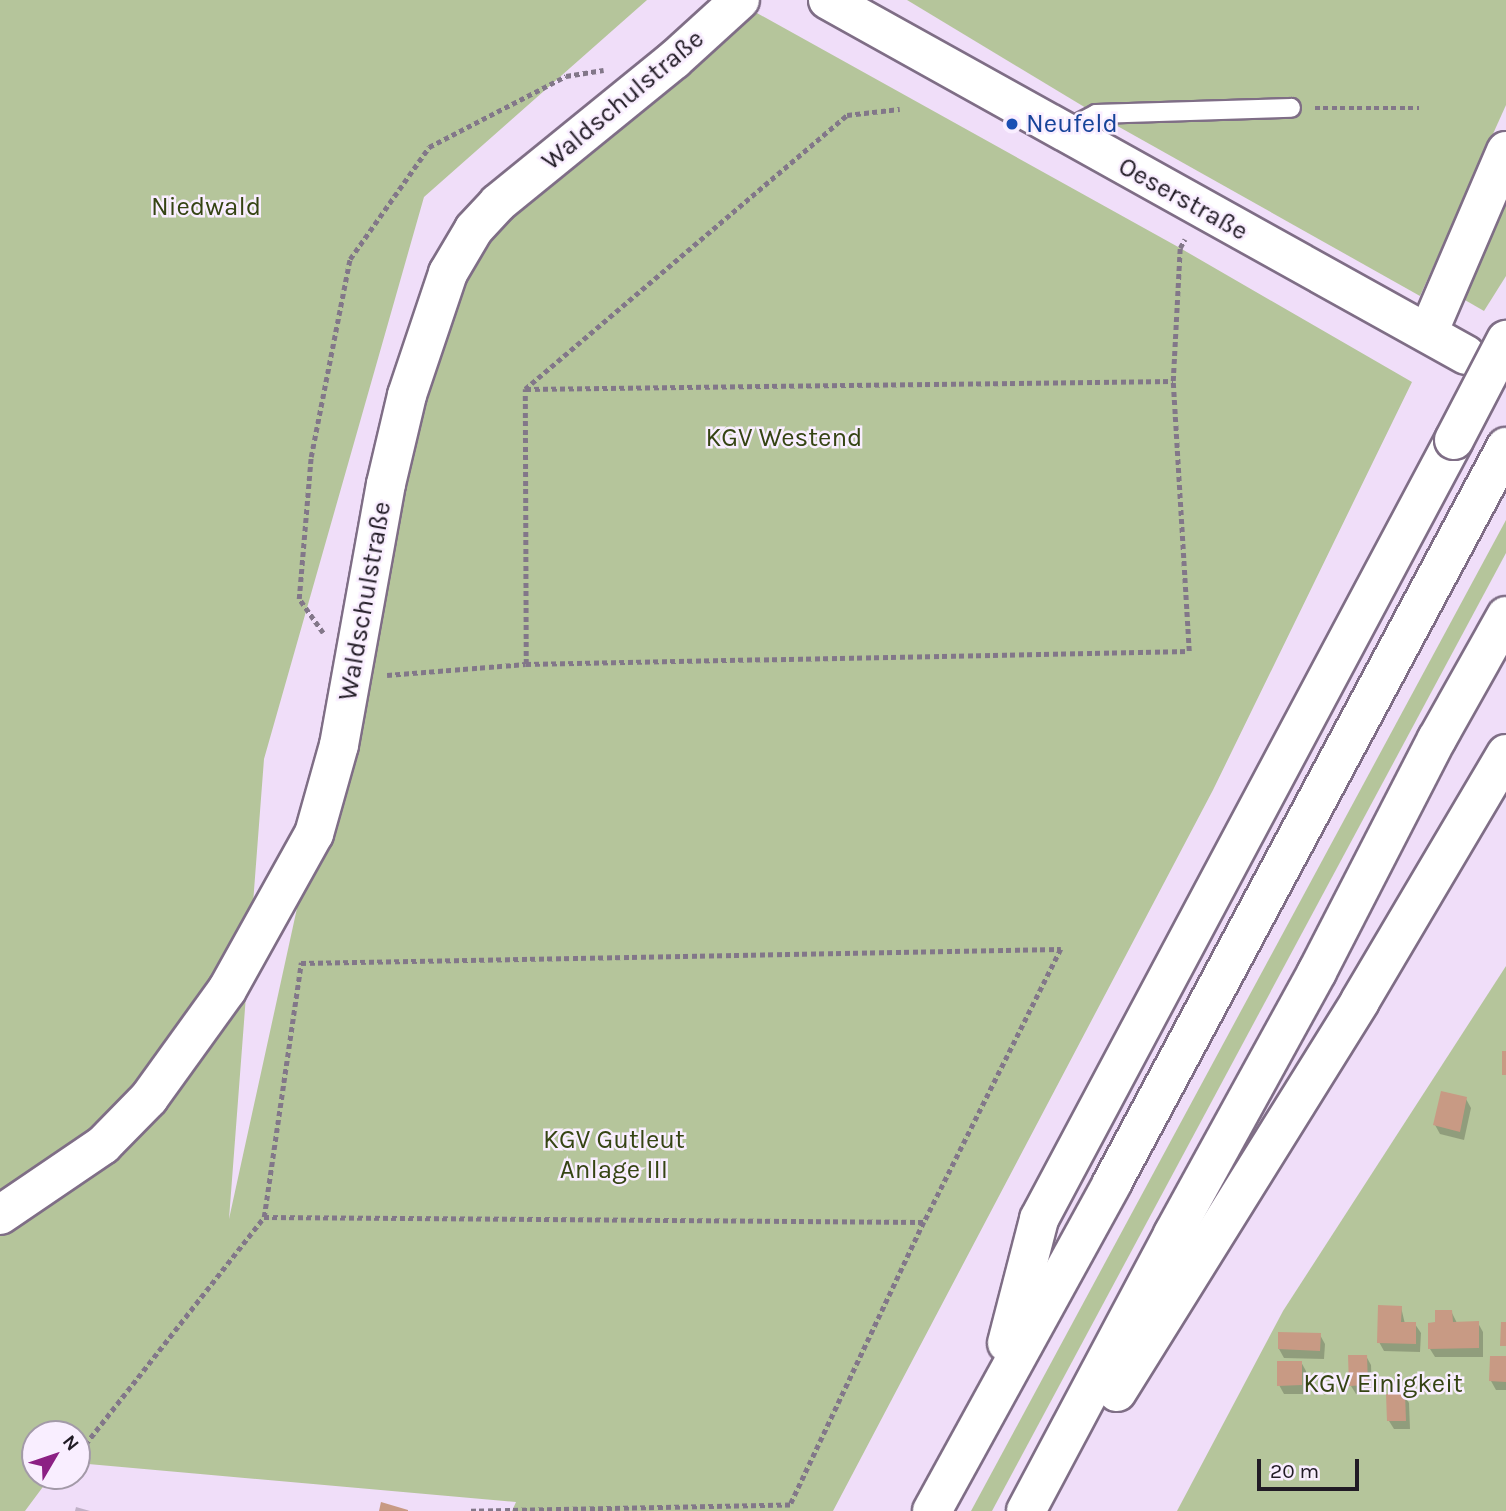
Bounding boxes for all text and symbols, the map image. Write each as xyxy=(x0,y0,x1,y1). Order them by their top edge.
street label: Waldschulstraße xyxy=(536,23,710,177)
place label: Neufeld xyxy=(1026,108,1118,140)
marker: Neufeld xyxy=(1004,116,1020,132)
street label: Oeserstraße xyxy=(1113,151,1253,247)
park label: Niedwald xyxy=(151,191,261,223)
park label: KGV Westend xyxy=(706,422,862,454)
street label: Waldschulstraße xyxy=(332,499,398,703)
park label: KGV Gutleut Anlage III xyxy=(543,1124,685,1186)
park label: KGV Einigkeit xyxy=(1303,1368,1463,1400)
north arrow xyxy=(21,1420,91,1490)
text: N xyxy=(58,1431,84,1455)
scale bar xyxy=(1261,1444,1362,1488)
text: 20 m xyxy=(1270,1459,1319,1483)

